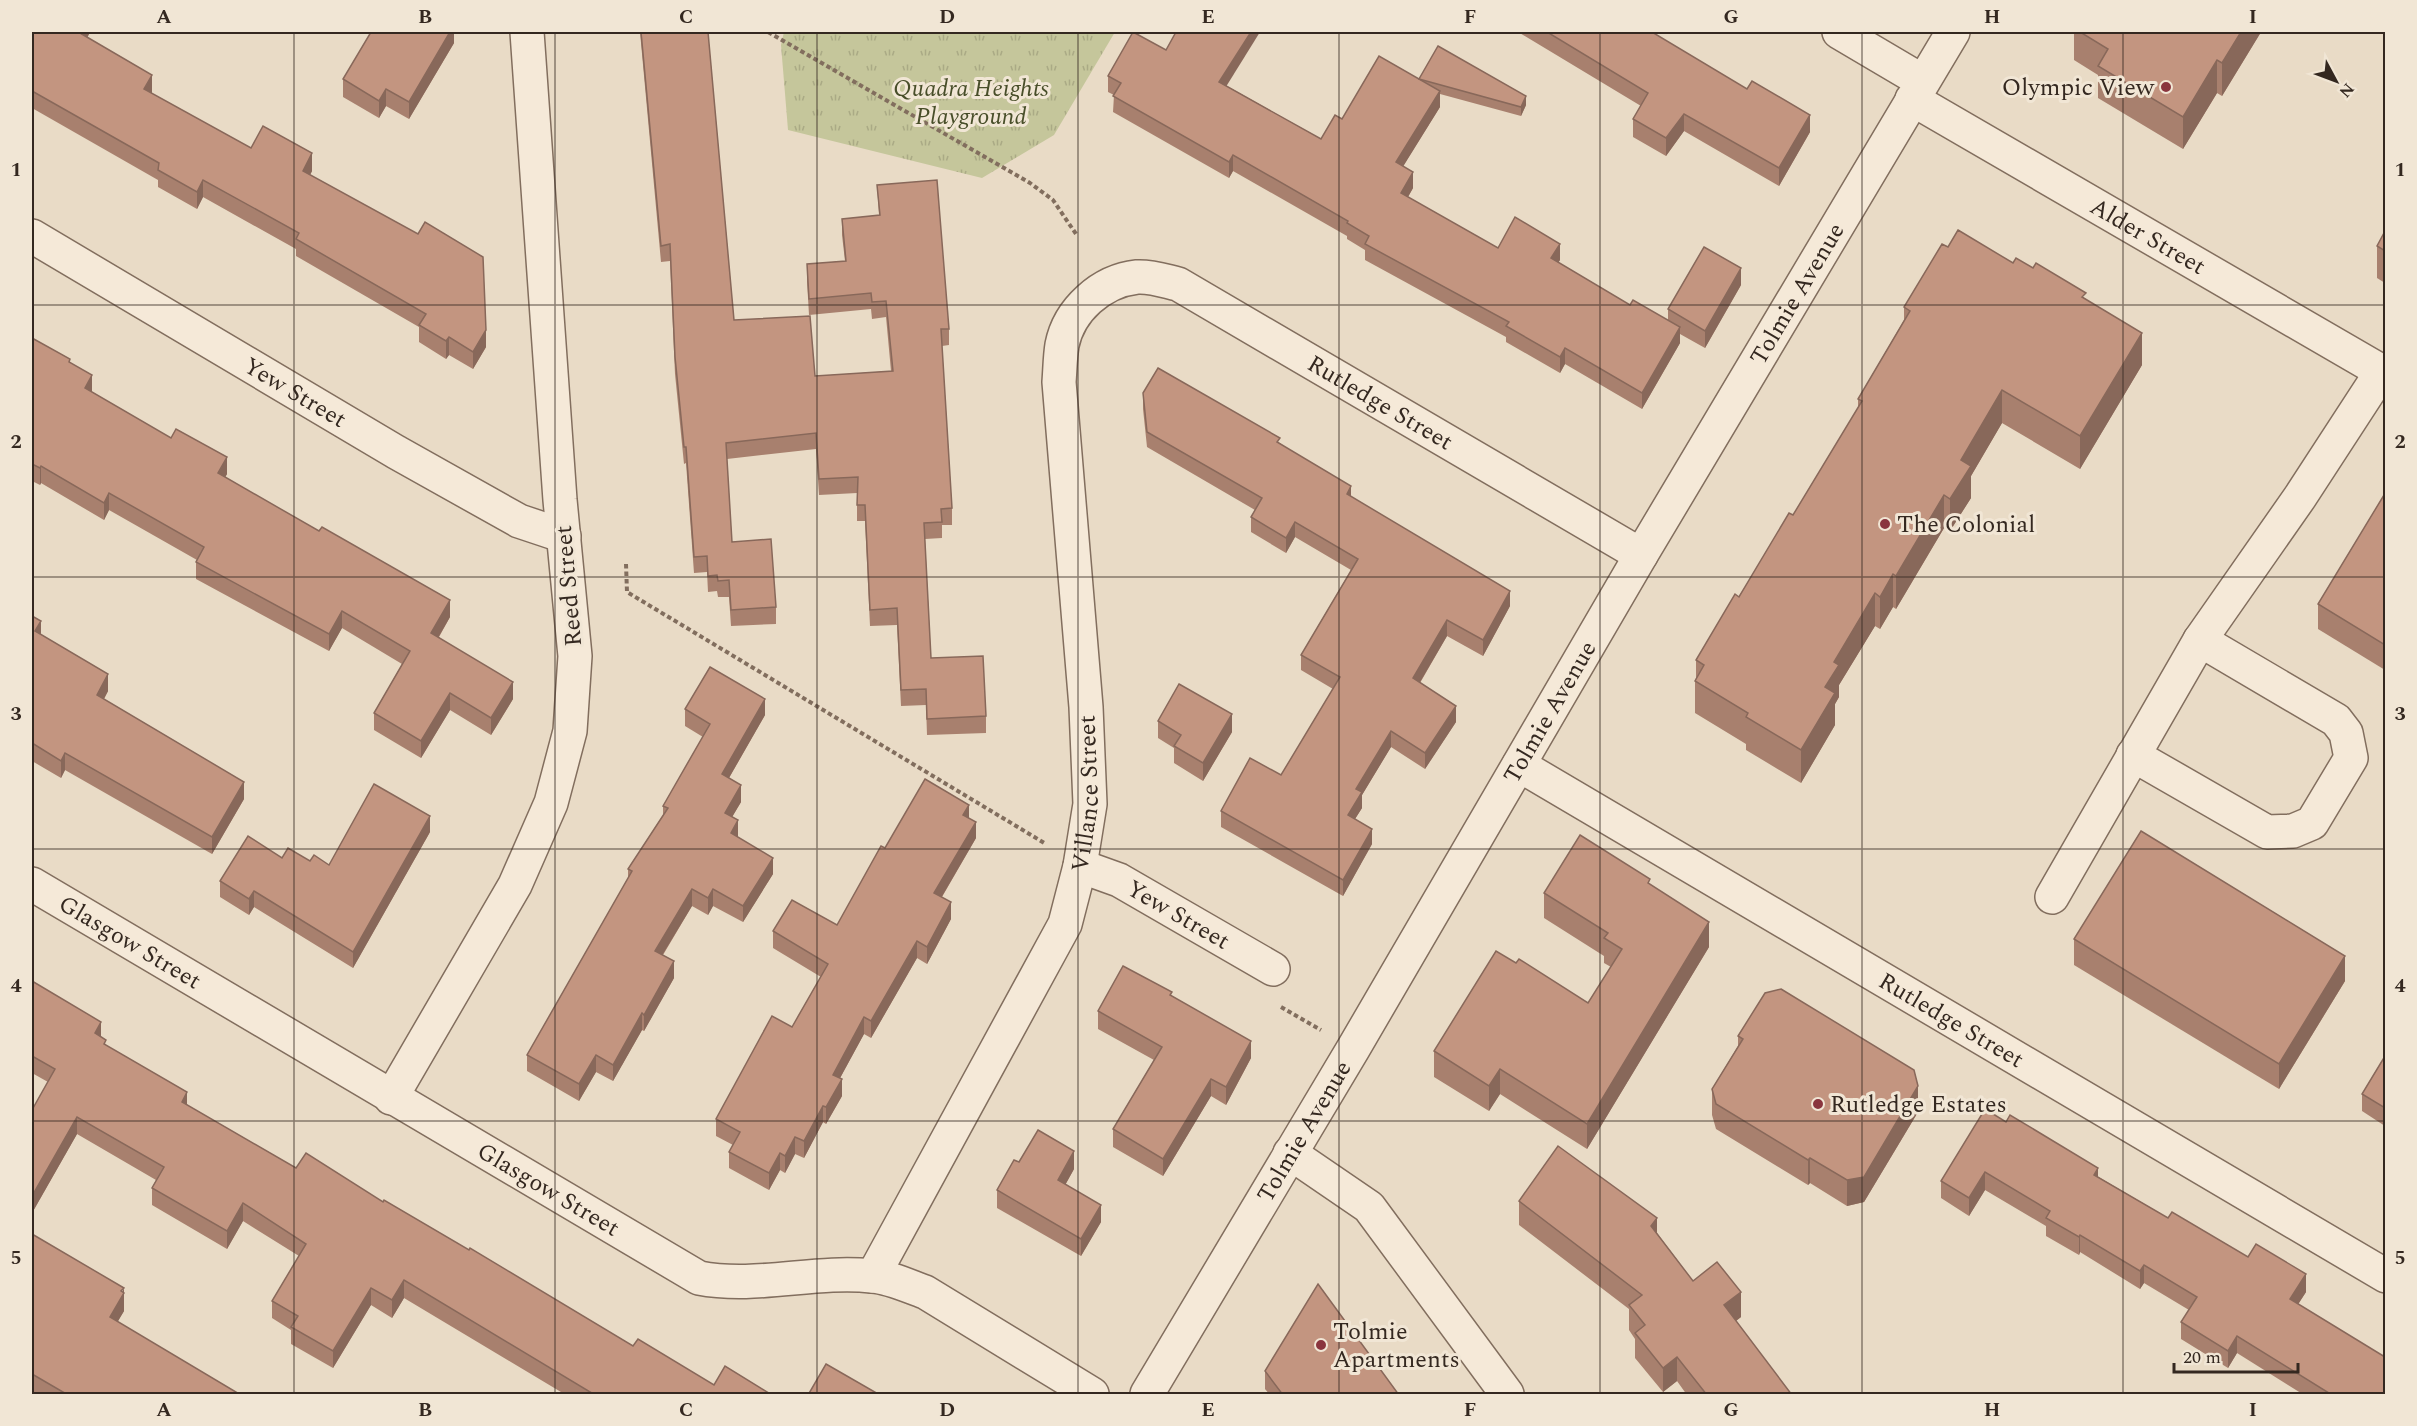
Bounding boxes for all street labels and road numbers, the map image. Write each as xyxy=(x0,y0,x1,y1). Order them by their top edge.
street label: Alder Street xyxy=(2083,189,2212,285)
street label: Tolmie Avenue xyxy=(1741,216,1854,372)
street label: Rutledge Street xyxy=(1300,346,1459,460)
street label: Yew Street xyxy=(236,348,353,438)
street label: Reed Street xyxy=(546,524,592,648)
street label: Tolmie Avenue xyxy=(1495,634,1606,791)
street label: Villance Street xyxy=(1062,714,1109,874)
street label: Yew Street xyxy=(1119,871,1236,959)
street label: Glasgow Street xyxy=(51,887,208,999)
street label: Rutledge Street xyxy=(1871,964,2031,1078)
street label: Tolmie Avenue xyxy=(1248,1054,1361,1210)
street label: Glasgow Street xyxy=(470,1134,626,1246)

